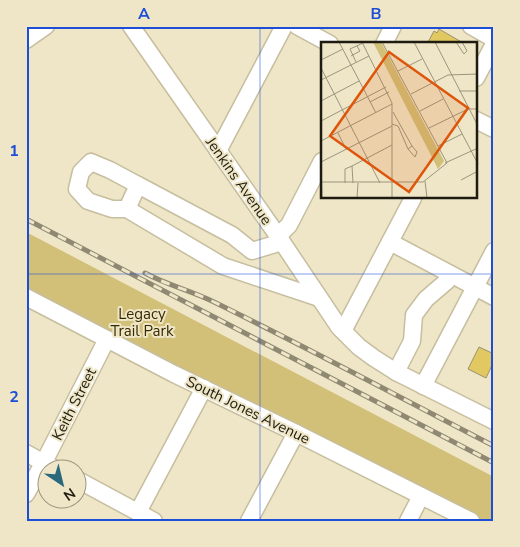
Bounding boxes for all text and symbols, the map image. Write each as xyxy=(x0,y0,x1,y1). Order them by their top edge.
text: A xyxy=(138,3,150,25)
text: B xyxy=(370,3,382,25)
inset map xyxy=(321,42,478,199)
street label: Jenkins Avenue xyxy=(201,132,277,229)
text: 1 xyxy=(9,140,19,162)
park label: Legacy Trail Park xyxy=(111,304,174,341)
street label: Keith Street xyxy=(47,364,101,444)
street label: South Jones Avenue xyxy=(183,371,313,449)
text: 2 xyxy=(9,386,19,408)
north arrow xyxy=(38,460,88,510)
text: N xyxy=(59,483,79,505)

